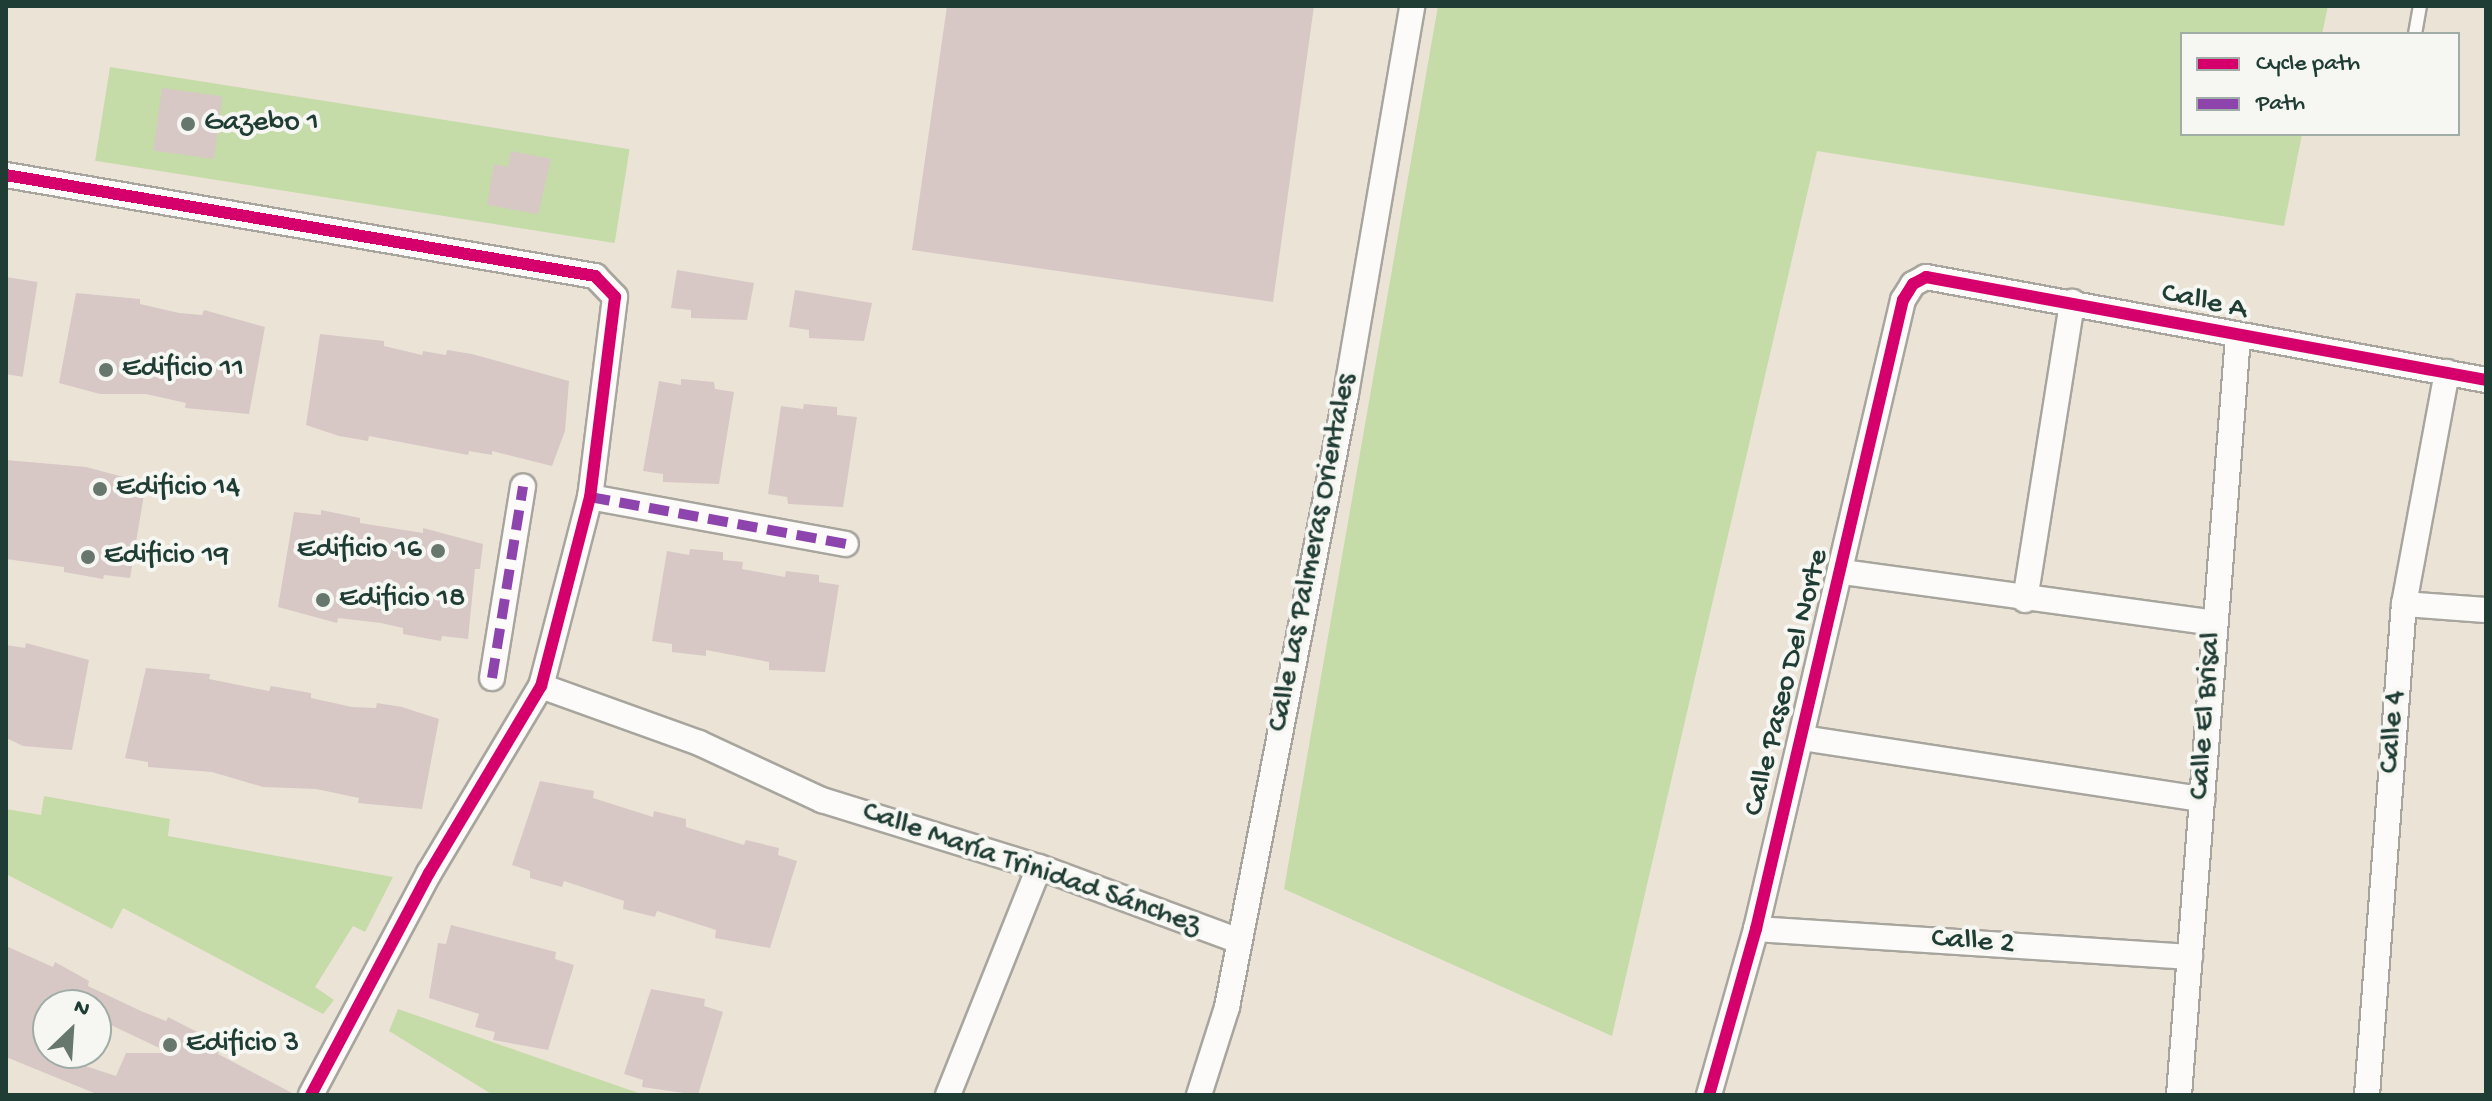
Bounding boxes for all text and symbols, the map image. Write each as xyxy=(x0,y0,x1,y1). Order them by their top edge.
legend xyxy=(2180,32,2460,136)
text: Cycle path xyxy=(2256,50,2360,79)
text: Path xyxy=(2256,90,2305,119)
place label: Gazebo 1 xyxy=(204,106,319,142)
marker: Gazebo 1 xyxy=(179,115,197,133)
street label: Calle A xyxy=(2158,276,2250,330)
place label: Edificio 11 xyxy=(122,352,244,388)
marker: Edificio 11 xyxy=(97,361,115,379)
street label: Calle Las Palmeras Orientales xyxy=(1262,371,1366,735)
place label: Edificio 14 xyxy=(116,471,240,507)
marker: Edificio 14 xyxy=(91,480,109,498)
place label: Edificio 16 xyxy=(297,533,422,569)
place label: Edificio 19 xyxy=(104,539,229,575)
marker: Edificio 16 xyxy=(429,542,447,560)
street label: Calle Paseo Del Norte xyxy=(1737,546,1839,820)
marker: Edificio 19 xyxy=(79,548,97,566)
place label: Edificio 18 xyxy=(339,582,465,618)
marker: Edificio 18 xyxy=(314,591,332,609)
street label: Calle El Brisal xyxy=(2183,631,2231,801)
street label: Calle 4 xyxy=(2373,689,2415,775)
street label: Calle María Trinidad Sánchez xyxy=(857,795,1205,945)
street label: Calle 2 xyxy=(1930,922,2016,964)
north arrow xyxy=(32,989,112,1069)
text: N xyxy=(69,994,93,1024)
place label: Edificio 3 xyxy=(186,1027,299,1063)
marker: Edificio 3 xyxy=(161,1036,179,1054)

